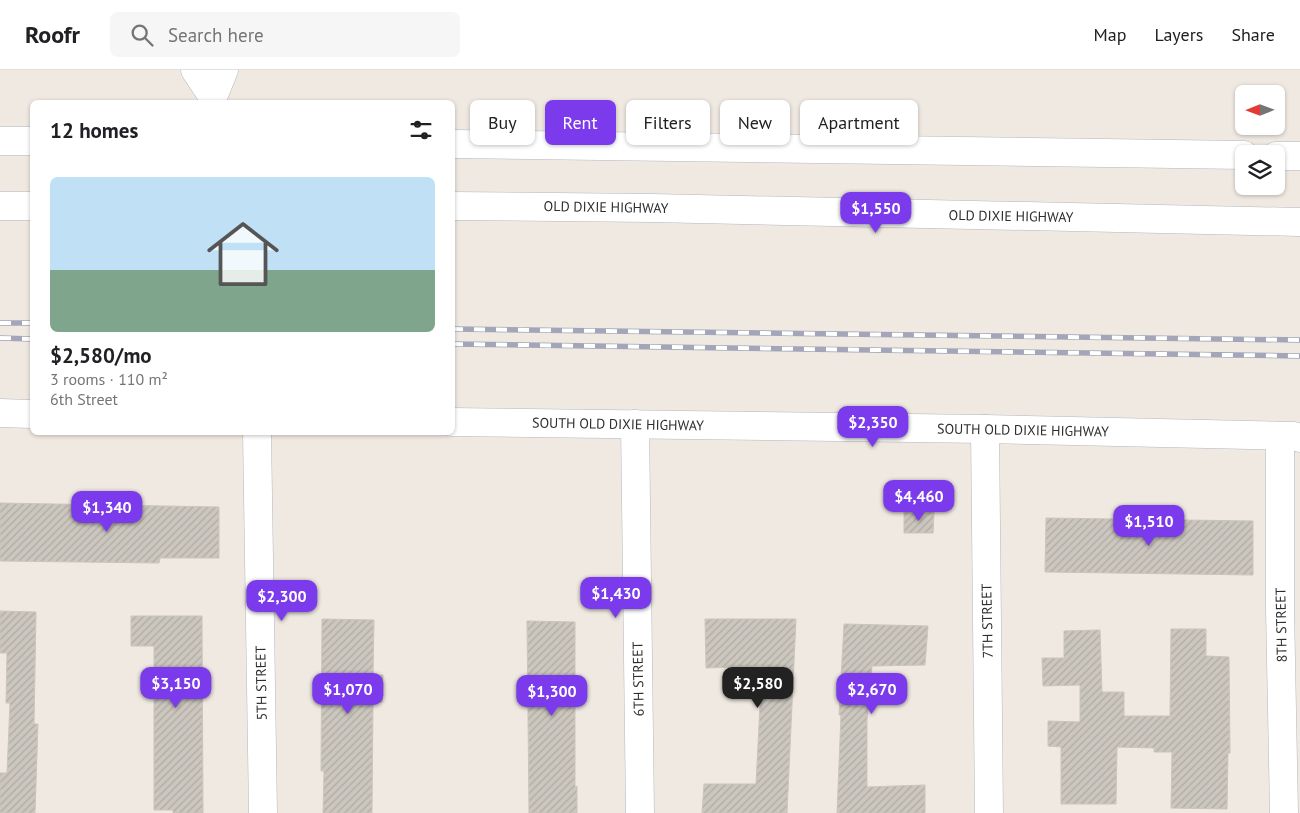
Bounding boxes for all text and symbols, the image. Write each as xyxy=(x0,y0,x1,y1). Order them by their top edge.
search box xyxy=(110,12,460,57)
text: Roofr xyxy=(25,19,80,50)
icon: search xyxy=(128,21,156,49)
text: Search here xyxy=(168,23,264,47)
text: Map xyxy=(1094,23,1126,46)
text: Layers xyxy=(1154,23,1203,46)
text: Share xyxy=(1231,23,1275,46)
north arrow xyxy=(1235,85,1285,135)
map controls xyxy=(1235,85,1285,195)
chip: Buy xyxy=(470,100,535,145)
chip: Rent xyxy=(545,100,616,145)
chip: Filters xyxy=(626,100,710,145)
chip: New xyxy=(720,100,790,145)
chip: Apartment xyxy=(800,100,918,145)
icon: filters xyxy=(407,116,435,144)
text: 12 homes xyxy=(50,117,138,144)
button: layers xyxy=(1235,145,1285,195)
pin: $1,550 xyxy=(835,191,917,234)
street label: OLD DIXIE HIGHWAY xyxy=(544,197,669,217)
text: $1,550 xyxy=(851,198,901,218)
street label: OLD DIXIE HIGHWAY xyxy=(949,206,1074,226)
icon: home xyxy=(198,209,288,299)
text: $2,580/mo xyxy=(50,342,152,369)
text: 3 rooms · 110 m² xyxy=(50,369,168,389)
text: 6th Street xyxy=(50,389,118,409)
pin: $2,350 xyxy=(832,406,914,448)
text: $2,350 xyxy=(848,412,898,432)
street label: SOUTH OLD DIXIE HIGHWAY xyxy=(532,414,704,434)
street label: SOUTH OLD DIXIE HIGHWAY xyxy=(937,420,1109,440)
pin: $4,460 xyxy=(878,480,960,522)
text: $4,460 xyxy=(894,486,944,506)
pin: $1,340 xyxy=(66,490,148,533)
text: $1,340 xyxy=(82,497,132,517)
pin: $1,510 xyxy=(1108,504,1190,547)
text: $1,510 xyxy=(1124,511,1174,531)
pin: $1,430 xyxy=(575,576,657,619)
pin: $2,300 xyxy=(241,580,323,622)
text: $1,430 xyxy=(591,583,641,603)
street label: 7TH STREET xyxy=(977,583,997,659)
text: $2,300 xyxy=(257,586,307,606)
street label: 8TH STREET xyxy=(1271,587,1291,663)
street label: 6TH STREET xyxy=(628,641,648,717)
street label: 5TH STREET xyxy=(251,645,271,721)
pin: $3,150 xyxy=(135,666,217,709)
pin: $2,580 xyxy=(717,666,799,709)
pin: $1,070 xyxy=(307,672,389,715)
pin: $2,670 xyxy=(831,672,913,715)
text: $3,150 xyxy=(151,673,201,693)
text: $2,580 xyxy=(733,673,783,693)
pin: $1,300 xyxy=(511,674,593,717)
text: $1,070 xyxy=(323,679,373,699)
text: $2,670 xyxy=(847,679,897,699)
text: $1,300 xyxy=(527,681,577,701)

